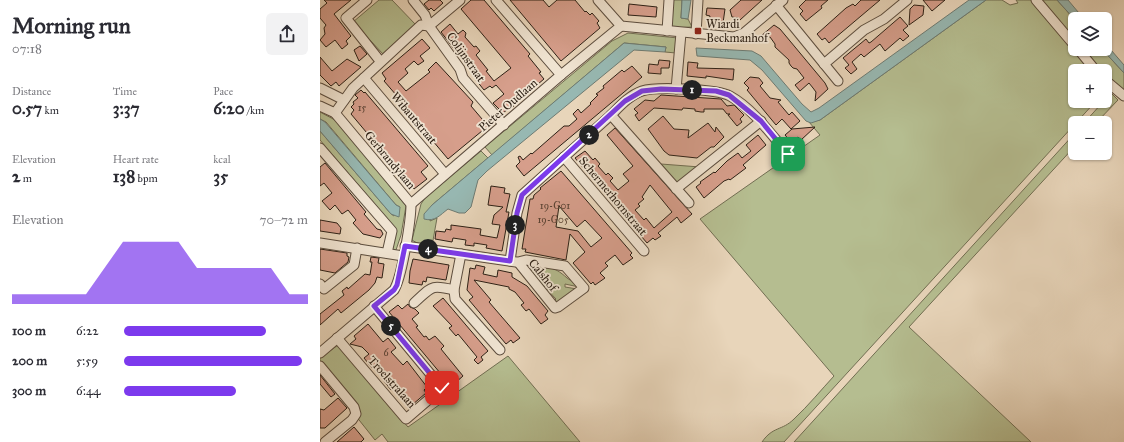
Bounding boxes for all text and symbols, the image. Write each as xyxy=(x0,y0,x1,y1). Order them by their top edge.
text: Morning run xyxy=(12,12,131,39)
map controls xyxy=(1068,12,1112,160)
button: layers xyxy=(1068,12,1112,56)
button: share xyxy=(266,13,308,55)
place label: Wiardi Beckmanhof xyxy=(706,17,770,45)
marker: Wiardi Beckmanhof xyxy=(693,26,703,36)
street label: Colijnstraat xyxy=(444,29,489,85)
text: 07:18 xyxy=(12,41,42,57)
button: + xyxy=(1068,64,1112,108)
street label: Pieter Oudlaan xyxy=(476,75,540,134)
pin: 1 xyxy=(682,80,702,100)
text: 1 xyxy=(690,83,694,96)
text: Distance xyxy=(12,85,51,98)
text: Time xyxy=(113,85,137,98)
text: Pace xyxy=(213,85,233,98)
street label: Wibautstraat xyxy=(388,89,440,147)
text: 0.57 xyxy=(12,98,42,119)
text: 3:37 xyxy=(113,98,140,119)
text: 6:20 xyxy=(213,98,245,119)
house number: 15 xyxy=(358,102,367,114)
text: km xyxy=(42,104,59,117)
text: /km xyxy=(245,104,264,117)
button: − xyxy=(1068,116,1112,160)
pin: 2 xyxy=(579,125,599,145)
street label: Gerbrandylaan xyxy=(362,128,419,192)
text: 2 xyxy=(586,128,592,141)
pin xyxy=(771,137,805,171)
icon: arrive xyxy=(777,143,799,165)
text: Elevation xyxy=(12,153,56,166)
text: Heart rate xyxy=(113,153,159,166)
text: kcal xyxy=(213,153,231,166)
street label: Schermerhornstraat xyxy=(576,154,651,239)
text: 2 xyxy=(12,166,20,187)
text: 138 xyxy=(113,166,135,187)
text: 35 xyxy=(213,166,228,187)
text: m xyxy=(20,172,32,185)
text: bpm xyxy=(135,172,158,185)
house number: 19-G01 xyxy=(540,200,570,212)
text: Elevation xyxy=(12,212,64,228)
text: 70–72 m xyxy=(260,212,308,228)
house number: 19-G05 xyxy=(537,214,569,226)
pin: 3 xyxy=(505,215,525,235)
text: 3 xyxy=(513,218,517,231)
pin: 4 xyxy=(418,239,438,259)
text: 4 xyxy=(425,242,431,255)
street label: Calshof xyxy=(526,256,562,296)
pin: 5 xyxy=(381,316,401,336)
text: 5 xyxy=(388,319,394,332)
text: 100 m xyxy=(12,323,46,339)
text: 6:22 xyxy=(76,323,99,339)
house number: 6 xyxy=(383,347,389,359)
text: 200 m xyxy=(12,353,47,369)
text: 5:59 xyxy=(76,353,98,369)
street label: Troelstralaan xyxy=(365,353,419,411)
pin xyxy=(425,371,459,405)
icon: check xyxy=(431,377,453,399)
text: 300 m xyxy=(12,383,46,399)
text: 6:44 xyxy=(76,383,100,399)

